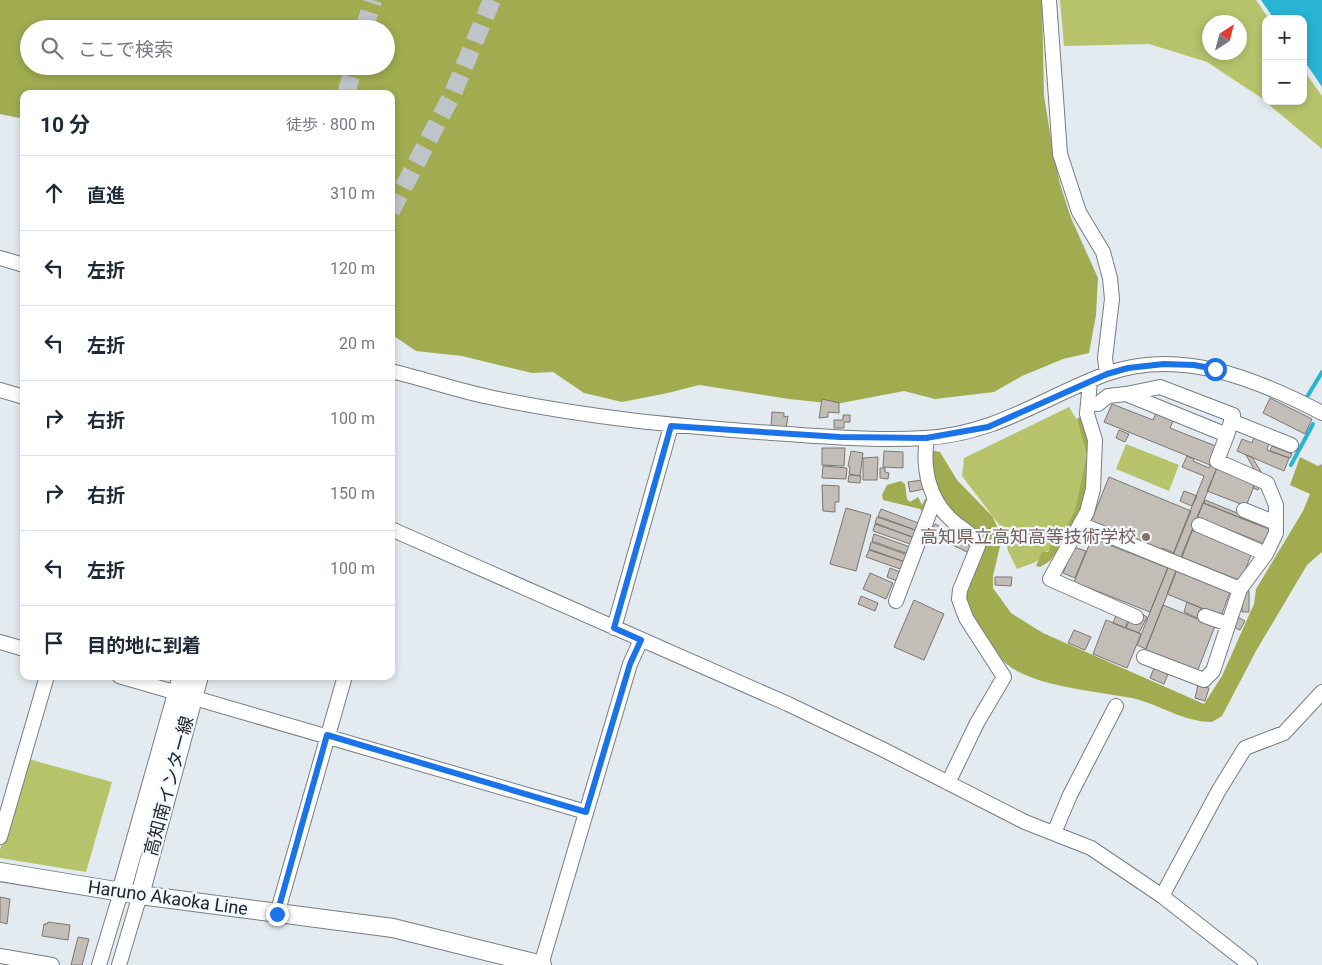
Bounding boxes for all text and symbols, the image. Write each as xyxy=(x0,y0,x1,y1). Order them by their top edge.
north arrow xyxy=(1202,15,1247,60)
map controls xyxy=(1262,15,1307,105)
button: + xyxy=(1262,15,1307,60)
search box xyxy=(20,20,395,75)
icon: search xyxy=(38,34,66,62)
text: ここで検索 xyxy=(78,38,173,61)
button: − xyxy=(1262,60,1307,105)
text: 10 分 xyxy=(40,113,90,137)
text: 徒歩 · 800 m xyxy=(286,115,375,134)
icon: ahead xyxy=(40,179,68,207)
text: 直進 xyxy=(87,184,125,207)
text: 310 m xyxy=(330,184,375,203)
icon: left xyxy=(40,254,68,282)
text: 左折 xyxy=(87,259,125,282)
text: 120 m xyxy=(330,259,375,278)
icon: left xyxy=(40,329,68,357)
text: 左折 xyxy=(87,334,125,357)
text: 20 m xyxy=(339,334,375,353)
route start xyxy=(1204,358,1227,381)
icon: right xyxy=(40,404,68,432)
text: 右折 xyxy=(87,409,125,432)
text: 100 m xyxy=(330,409,375,428)
icon: right xyxy=(40,479,68,507)
text: 右折 xyxy=(87,484,125,507)
text: 150 m xyxy=(330,484,375,503)
place label: 高知県立高知高等技術学校 xyxy=(920,526,1136,547)
marker: 高知県立高知高等技術学校 xyxy=(1140,531,1152,543)
icon: left xyxy=(40,554,68,582)
text: 左折 xyxy=(87,559,125,582)
text: 100 m xyxy=(330,559,375,578)
icon: arrive xyxy=(40,629,68,657)
text: 目的地に到着 xyxy=(87,634,201,657)
street label: 高知南インター線 xyxy=(140,714,197,858)
street label: Haruno Akaoka Line xyxy=(87,876,249,919)
route end xyxy=(266,903,289,926)

